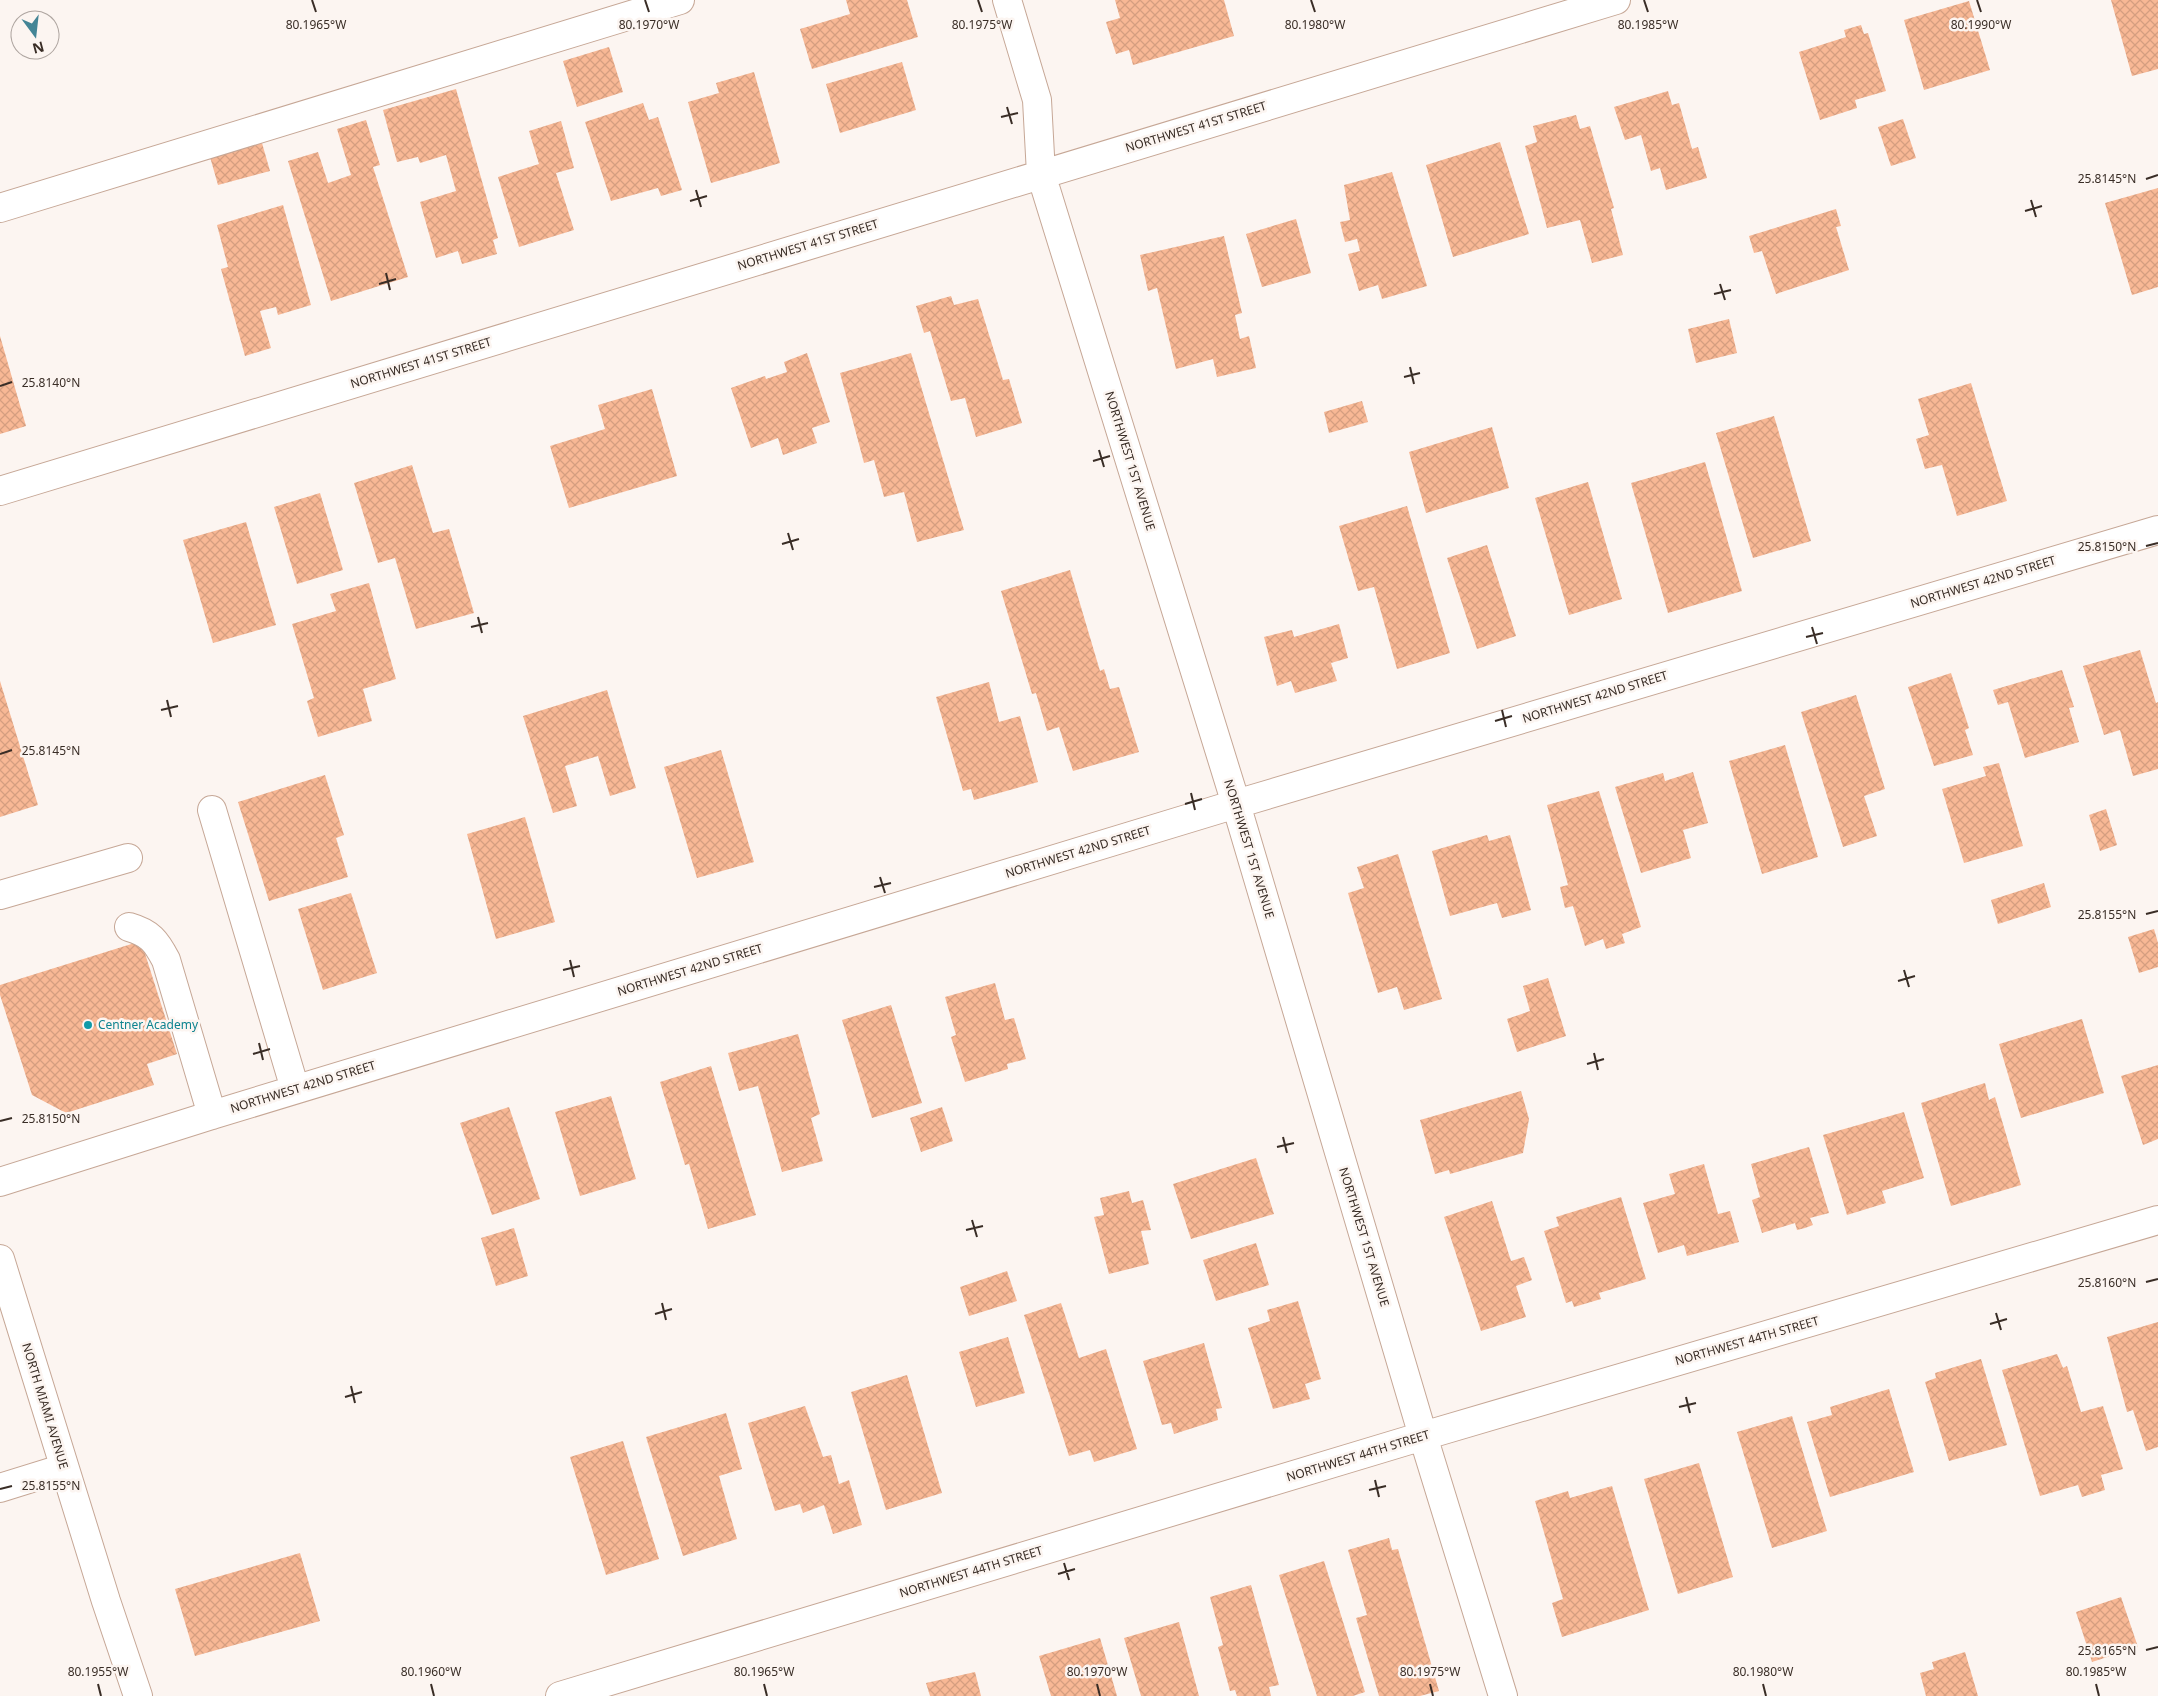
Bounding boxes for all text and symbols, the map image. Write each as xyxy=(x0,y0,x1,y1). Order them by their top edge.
north arrow xyxy=(10,10,60,60)
text: 80.1965°W xyxy=(286,16,346,33)
text: 80.1970°W xyxy=(619,16,679,33)
text: 80.1975°W xyxy=(952,16,1012,33)
text: 80.1980°W xyxy=(1285,16,1345,33)
text: 80.1985°W xyxy=(1618,16,1678,33)
text: 80.1990°W xyxy=(1951,16,2011,33)
text: N xyxy=(31,37,46,59)
street label: NORTHWEST 41ST STREET xyxy=(1123,97,1269,156)
text: 25.8145°N xyxy=(2078,170,2136,187)
street label: NORTHWEST 41ST STREET xyxy=(735,215,881,274)
street label: NORTHWEST 41ST STREET xyxy=(348,333,494,392)
text: 25.8140°N xyxy=(22,374,80,391)
street label: NORTHWEST 1ST AVENUE xyxy=(1101,389,1160,532)
text: 25.8150°N xyxy=(2078,538,2136,555)
street label: NORTHWEST 42ND STREET xyxy=(1908,551,2058,612)
street label: NORTHWEST 42ND STREET xyxy=(1520,666,1670,727)
text: 25.8145°N xyxy=(22,742,80,759)
street label: NORTHWEST 1ST AVENUE xyxy=(1220,777,1279,920)
street label: NORTHWEST 42ND STREET xyxy=(1003,821,1153,882)
text: 25.8155°N xyxy=(2078,906,2136,923)
street label: NORTHWEST 42ND STREET xyxy=(615,939,765,1000)
place label: Centner Academy xyxy=(98,1016,199,1033)
marker: Centner Academy xyxy=(82,1019,94,1031)
street label: NORTHWEST 42ND STREET xyxy=(228,1056,378,1117)
text: 25.8150°N xyxy=(22,1110,80,1127)
street label: NORTHWEST 1ST AVENUE xyxy=(1335,1165,1394,1308)
text: 25.8160°N xyxy=(2078,1274,2136,1291)
street label: NORTHWEST 44TH STREET xyxy=(1673,1312,1821,1369)
street label: NORTH MIAMI AVENUE xyxy=(18,1341,73,1471)
street label: NORTHWEST 44TH STREET xyxy=(1284,1426,1432,1485)
text: 25.8155°N xyxy=(22,1477,80,1494)
street label: NORTHWEST 44TH STREET xyxy=(897,1542,1045,1601)
text: 25.8165°N xyxy=(2078,1642,2136,1659)
text: 80.1955°W xyxy=(68,1663,128,1680)
text: 80.1960°W xyxy=(401,1663,461,1680)
text: 80.1965°W xyxy=(734,1663,794,1680)
text: 80.1970°W xyxy=(1067,1663,1127,1680)
text: 80.1975°W xyxy=(1400,1663,1460,1680)
text: 80.1980°W xyxy=(1733,1663,1793,1680)
text: 80.1985°W xyxy=(2066,1663,2126,1680)

